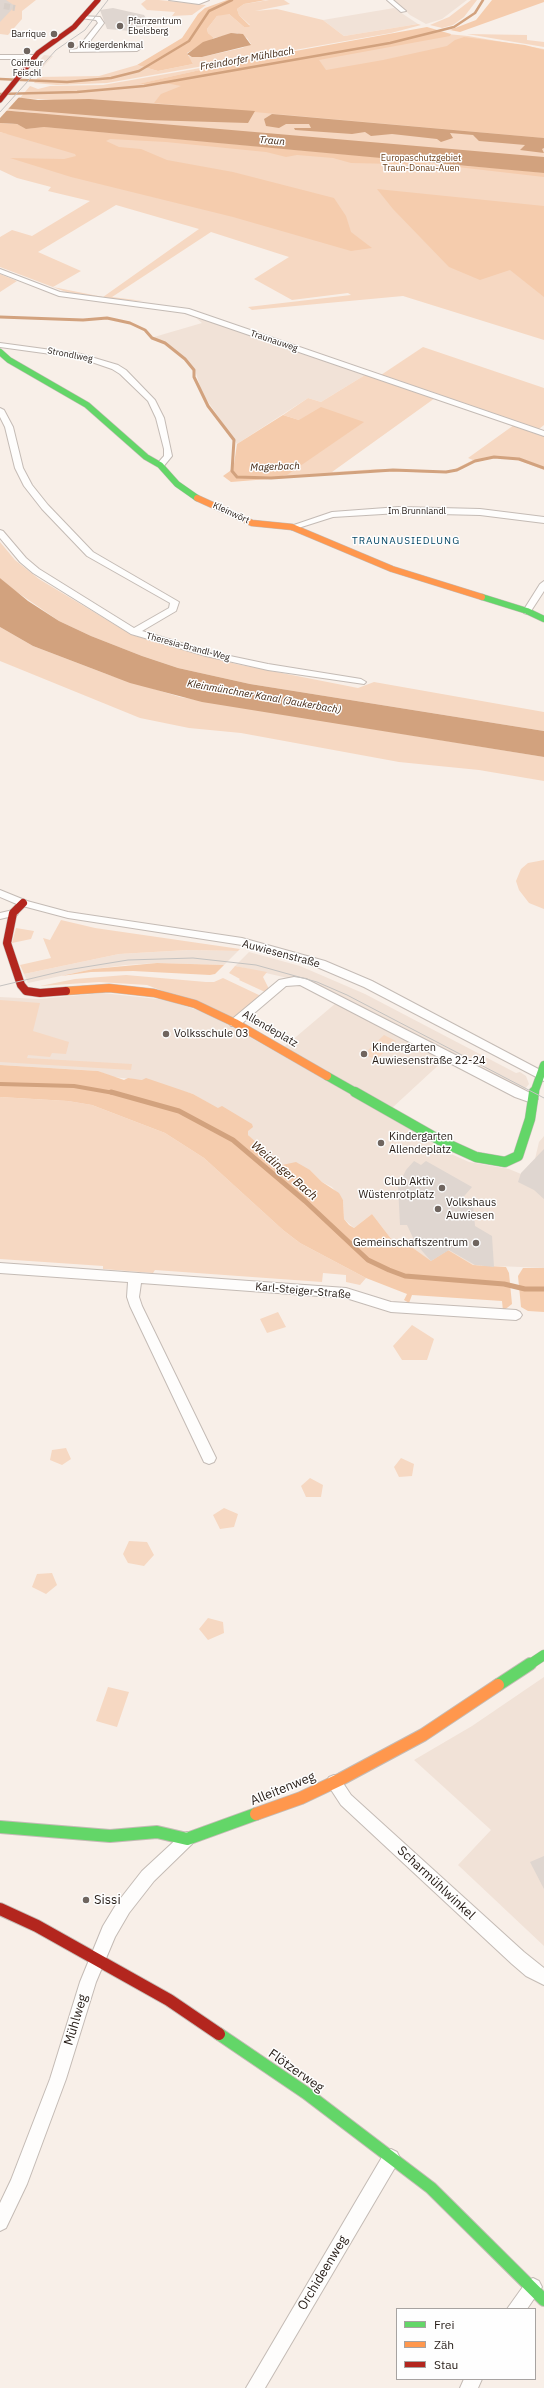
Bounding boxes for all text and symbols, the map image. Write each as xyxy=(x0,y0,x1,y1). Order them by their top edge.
place label: Pfarrzentrum Ebelsberg xyxy=(128,16,181,37)
marker: Pfarrzentrum Ebelsberg xyxy=(115,21,125,31)
place label: Barrique xyxy=(11,29,46,39)
marker: Barrique xyxy=(49,29,59,39)
marker: Kriegerdenkmal xyxy=(66,40,76,50)
place label: Kriegerdenkmal xyxy=(79,40,143,50)
water label: Freindorfer Mühlbach xyxy=(199,45,295,73)
marker: Coiffeur Feischl xyxy=(22,46,32,56)
place label: Coiffeur Feischl xyxy=(11,58,43,79)
water label: Traun xyxy=(259,134,285,148)
park label: Europaschutzgebiet Traun-Donau-Auen xyxy=(381,153,461,174)
street label: Traunauweg xyxy=(249,328,299,354)
street label: Strondlweg xyxy=(46,345,94,365)
water label: Magerbach xyxy=(250,460,300,474)
street label: Kleinwört xyxy=(211,500,251,526)
street label: Im Brunnlandl xyxy=(388,506,446,516)
district label: TRAUNAUSIEDLUNG xyxy=(352,535,460,547)
street label: Theresia-Brandl-Weg xyxy=(145,631,231,663)
water label: Kleinmünchner Kanal (Jaukerbach) xyxy=(186,678,342,716)
street label: Auwiesenstraße xyxy=(241,937,321,971)
street label: Allendeplatz xyxy=(240,1008,300,1050)
place label: Volksschule 03 xyxy=(174,1027,249,1041)
marker: Volksschule 03 xyxy=(161,1029,171,1039)
place label: Kindergarten Auwiesenstraße 22-24 xyxy=(372,1041,486,1067)
marker: Kindergarten Auwiesenstraße 22-24 xyxy=(359,1049,369,1059)
place label: Kindergarten Allendeplatz xyxy=(389,1130,453,1156)
water label: Weidinger Bach xyxy=(248,1138,320,1204)
marker: Kindergarten Allendeplatz xyxy=(376,1138,386,1148)
place label: Club Aktiv Wüstenrotplatz xyxy=(358,1175,434,1201)
marker: Club Aktiv Wüstenrotplatz xyxy=(437,1183,447,1193)
place label: Volkshaus Auwiesen xyxy=(446,1196,496,1222)
marker: Volkshaus Auwiesen xyxy=(433,1204,443,1214)
place label: Gemeinschaftszentrum xyxy=(353,1236,468,1250)
marker: Gemeinschaftszentrum xyxy=(471,1238,481,1248)
street label: Karl-Steiger-Straße xyxy=(255,1280,351,1302)
street label: Alleitenweg xyxy=(248,1769,318,1809)
street label: Scharmühlwinkel xyxy=(394,1843,478,1923)
place label: Sissi xyxy=(94,1892,121,1908)
marker: Sissi xyxy=(81,1895,91,1905)
street label: Mühlweg xyxy=(61,1993,91,2047)
street label: Flötzerweg xyxy=(265,2046,327,2096)
street label: Orchideenweg xyxy=(295,2233,351,2313)
legend xyxy=(396,2308,536,2380)
text: Frei xyxy=(434,2317,454,2332)
text: Zäh xyxy=(434,2337,454,2352)
text: Stau xyxy=(434,2357,458,2372)

